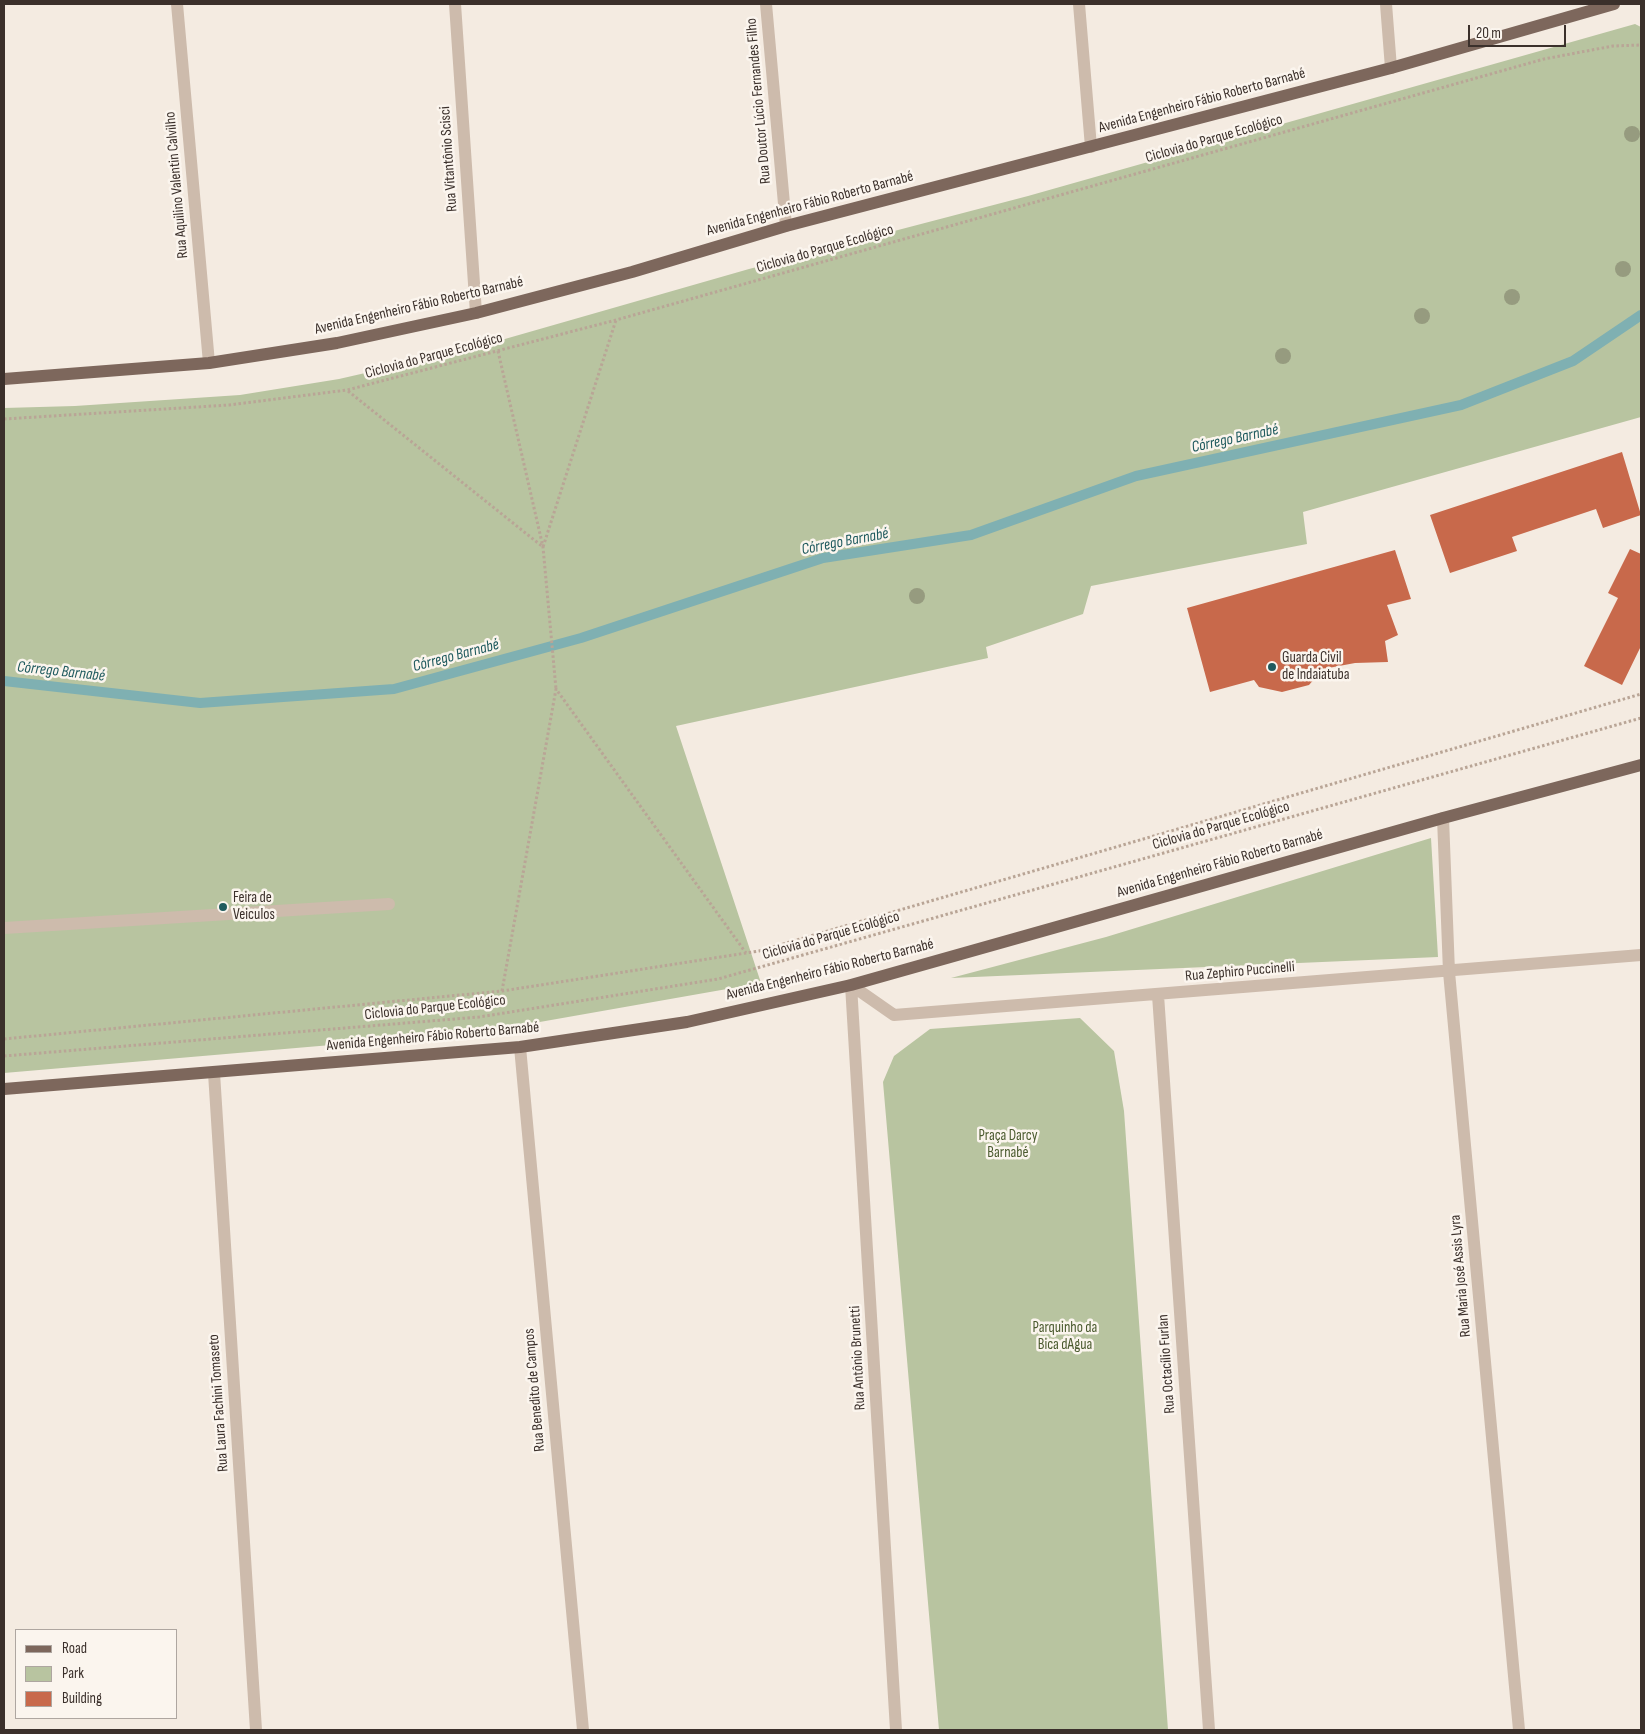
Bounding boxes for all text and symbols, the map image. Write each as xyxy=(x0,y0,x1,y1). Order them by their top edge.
scale bar xyxy=(1470,15,1568,47)
street label: Rua Doutor Lúcio Fernandes Filho xyxy=(743,17,775,185)
text: 20 m xyxy=(1476,24,1501,43)
street label: Avenida Engenheiro Fábio Roberto Barnabé xyxy=(1097,65,1307,137)
street label: Rua Vitantônio Scisci xyxy=(436,106,462,212)
street label: Rua Aquilino Valentin Calvilho xyxy=(162,111,192,259)
street label: Ciclovia do Parque Ecológico xyxy=(1143,111,1285,167)
street label: Avenida Engenheiro Fábio Roberto Barnabé xyxy=(705,168,915,240)
street label: Ciclovia do Parque Ecológico xyxy=(754,221,896,277)
street label: Avenida Engenheiro Fábio Roberto Barnabé xyxy=(313,273,525,339)
street label: Ciclovia do Parque Ecológico xyxy=(363,329,505,383)
water label: Córrego Barnabé xyxy=(1190,420,1280,458)
water label: Córrego Barnabé xyxy=(800,524,890,560)
water label: Córrego Barnabé xyxy=(411,635,501,677)
place label: Guarda Civil de Indaiatuba xyxy=(1282,649,1350,684)
water label: Córrego Barnabé xyxy=(16,658,106,686)
marker: Guarda Civil de Indaiatuba xyxy=(1266,661,1278,673)
street label: Ciclovia do Parque Ecológico xyxy=(1150,798,1292,854)
street label: Avenida Engenheiro Fábio Roberto Barnabé xyxy=(1115,826,1325,902)
place label: Feira de Veiculos xyxy=(233,889,275,924)
marker: Feira de Veiculos xyxy=(217,901,229,913)
street label: Ciclovia do Parque Ecológico xyxy=(760,908,902,964)
street label: Avenida Engenheiro Fábio Roberto Barnabé xyxy=(724,935,936,1005)
street label: Rua Zephiro Puccinelli xyxy=(1184,958,1296,986)
street label: Ciclovia do Parque Ecológico xyxy=(364,992,506,1024)
street label: Avenida Engenheiro Fábio Roberto Barnabé xyxy=(326,1019,540,1055)
park label: Praça Darcy Barnabé xyxy=(979,1127,1037,1162)
street label: Rua Maria José Assis Lyra xyxy=(1447,1214,1475,1338)
street label: Rua Antônio Brunetti xyxy=(846,1305,870,1411)
street label: Rua Octacílio Furlan xyxy=(1155,1314,1179,1414)
park label: Parquinho da Bica dAgua xyxy=(1033,1319,1097,1354)
street label: Rua Benedito de Campos xyxy=(521,1328,549,1452)
street label: Rua Laura Fachini Tomaseto xyxy=(205,1334,233,1472)
legend xyxy=(15,1629,178,1719)
text: Road xyxy=(62,1639,87,1658)
text: Park xyxy=(62,1664,84,1683)
text: Building xyxy=(62,1689,102,1708)

